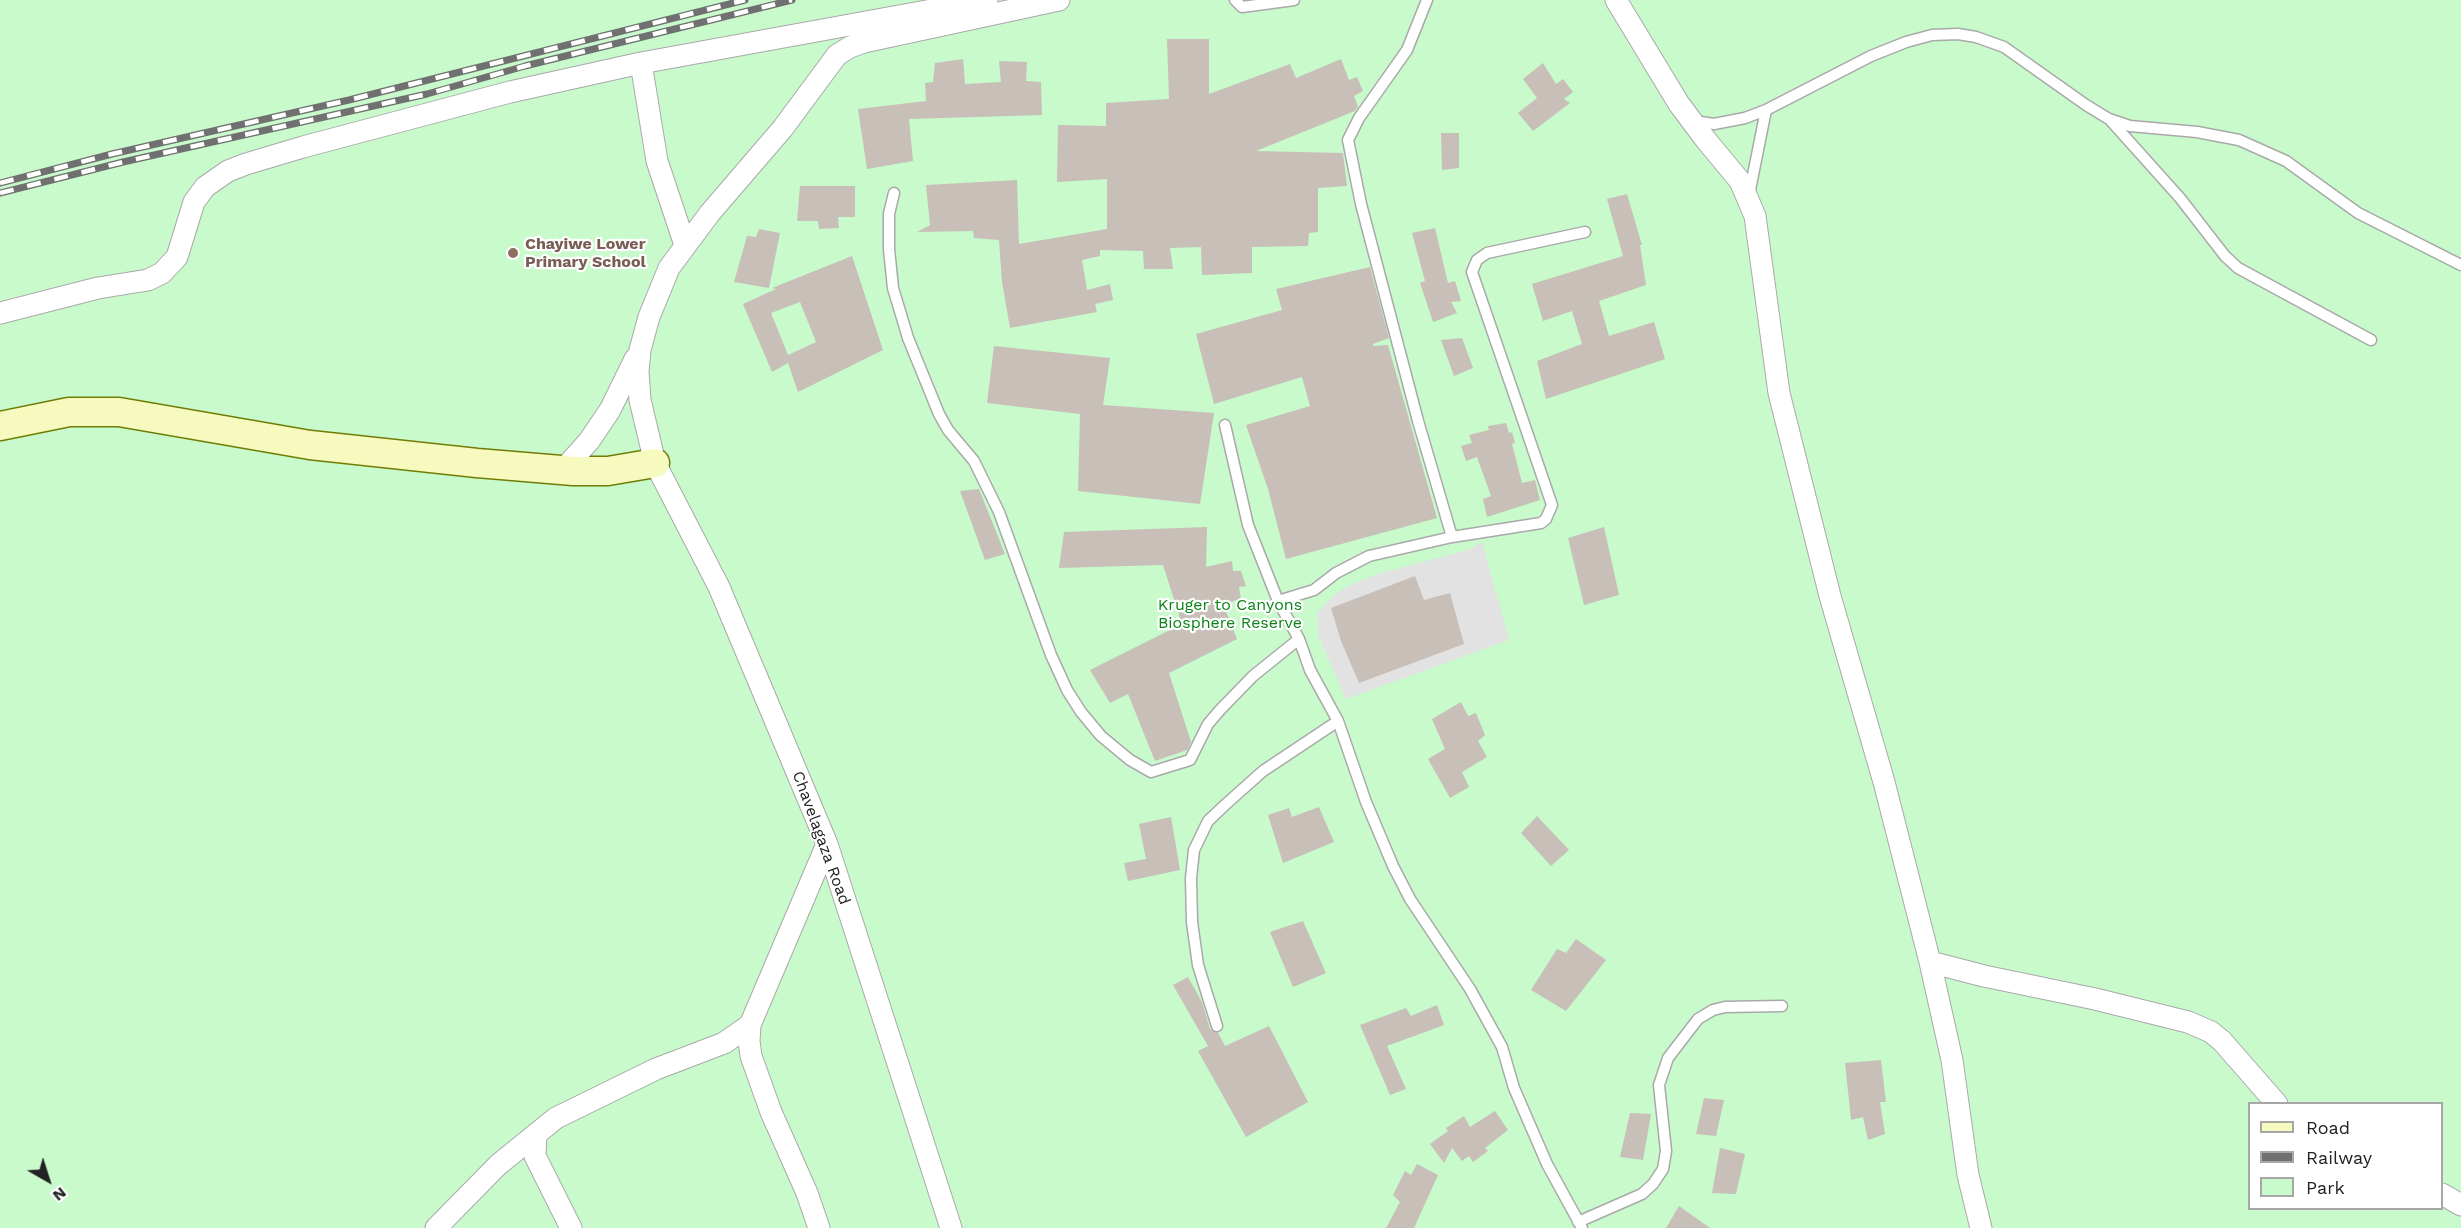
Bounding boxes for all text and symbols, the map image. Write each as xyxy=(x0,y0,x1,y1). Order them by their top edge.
place label: Chayiwe Lower Primary School xyxy=(525,234,646,272)
marker: Chayiwe Lower Primary School xyxy=(506,246,520,260)
park label: Kruger to Canyons Biosphere Reserve xyxy=(1158,595,1302,633)
street label: Chavelagaza Road xyxy=(788,769,854,907)
legend xyxy=(2248,1102,2443,1210)
text: Road xyxy=(2306,1117,2350,1138)
text: Railway xyxy=(2306,1147,2372,1168)
north arrow xyxy=(18,1150,78,1210)
text: Park xyxy=(2306,1177,2345,1198)
text: N xyxy=(49,1183,70,1205)

